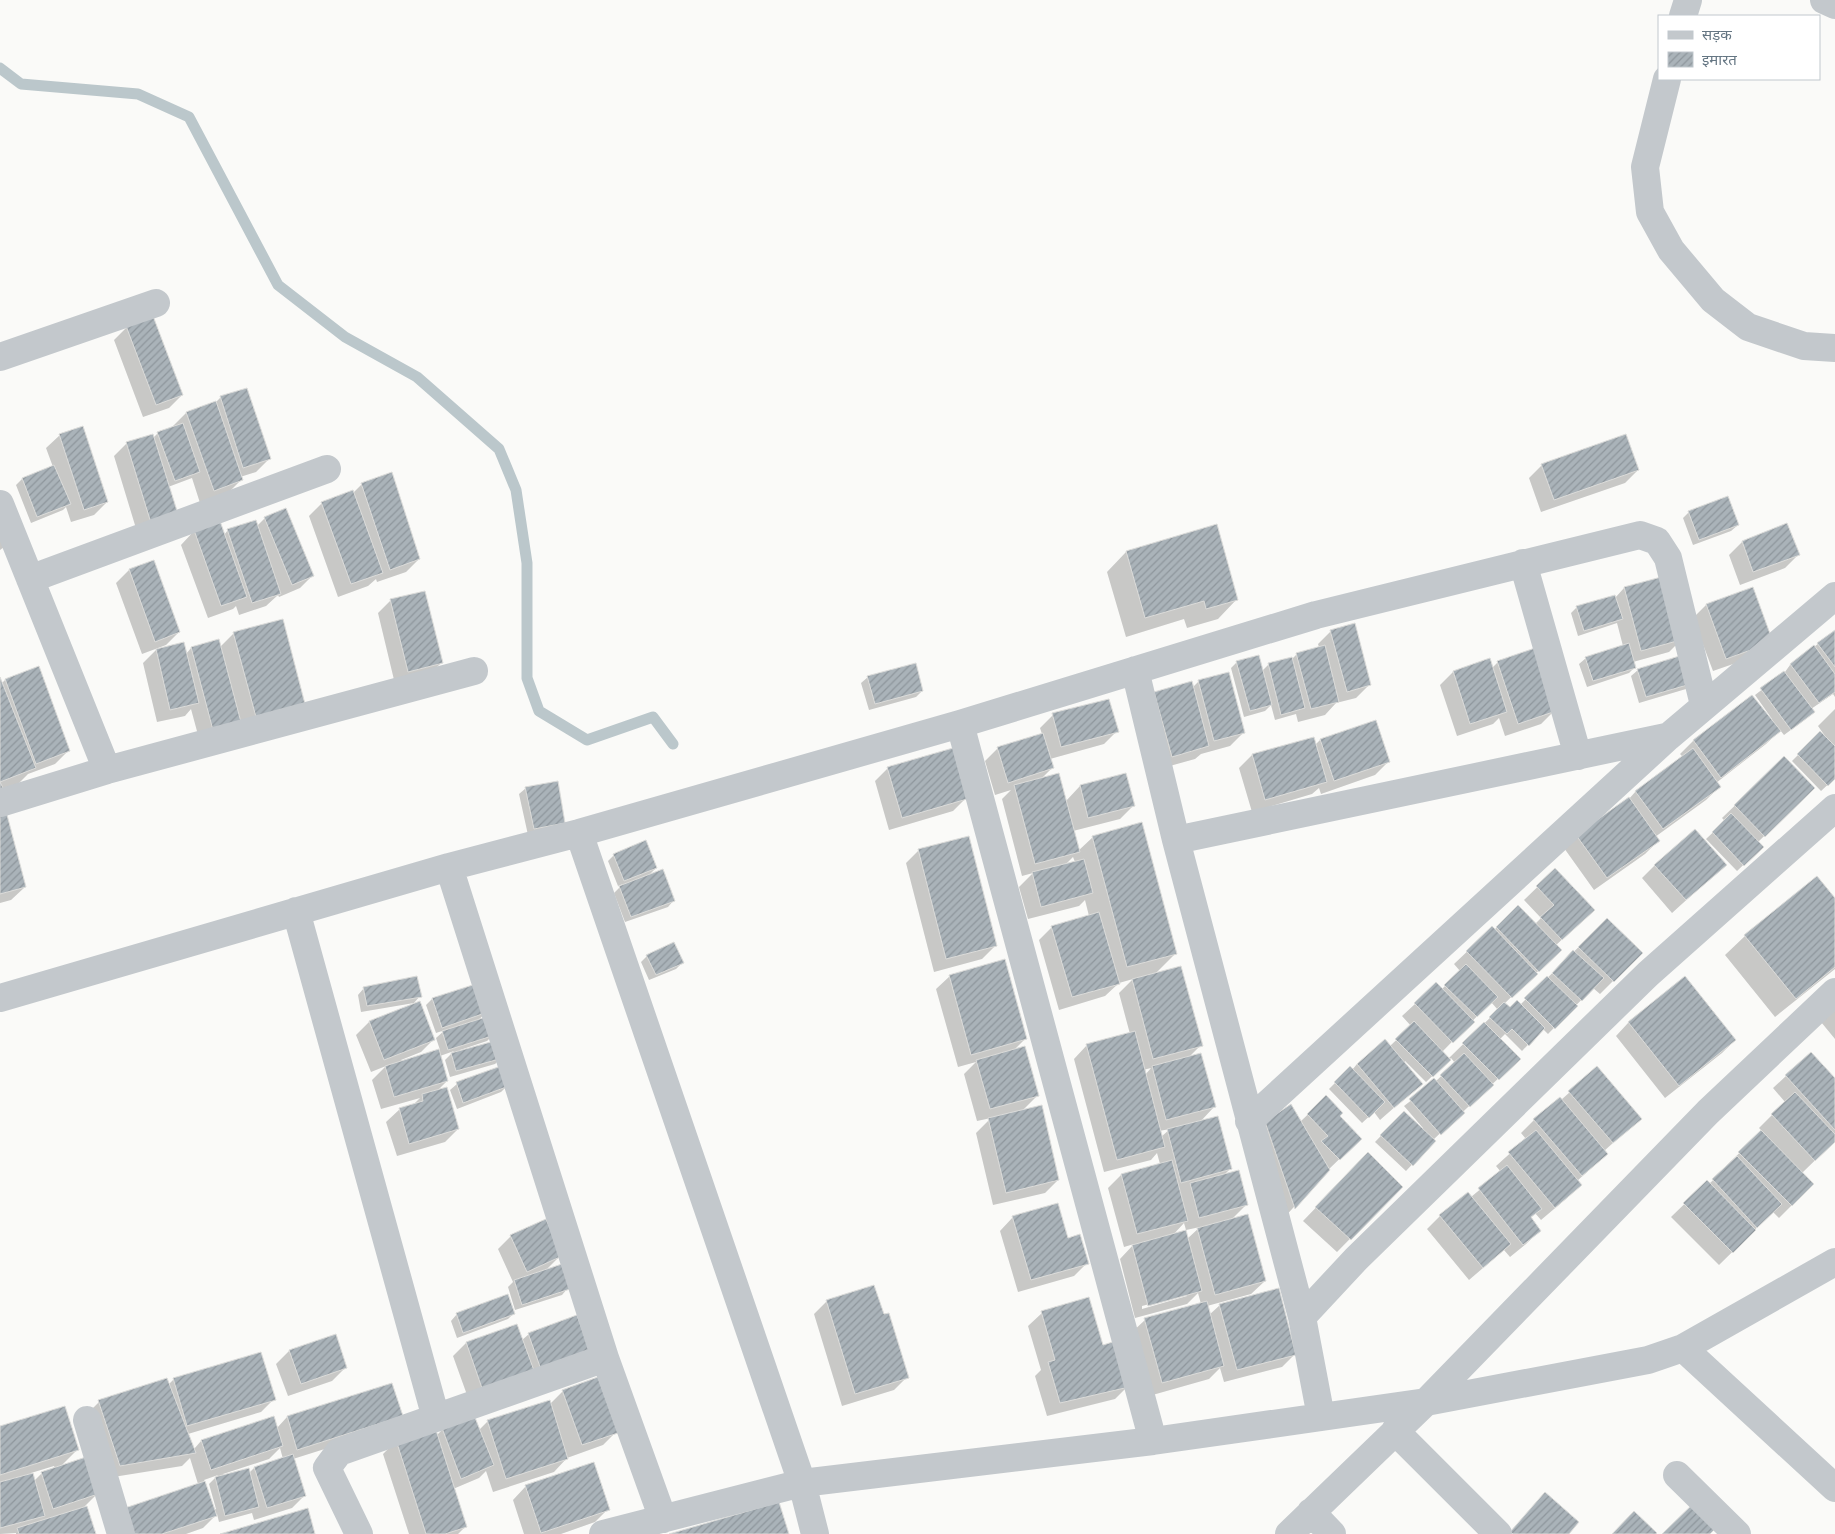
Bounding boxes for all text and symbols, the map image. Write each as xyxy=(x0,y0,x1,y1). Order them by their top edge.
legend xyxy=(1658,15,1820,80)
text: सड़क xyxy=(1702,24,1732,44)
text: इमारत xyxy=(1702,49,1737,69)

